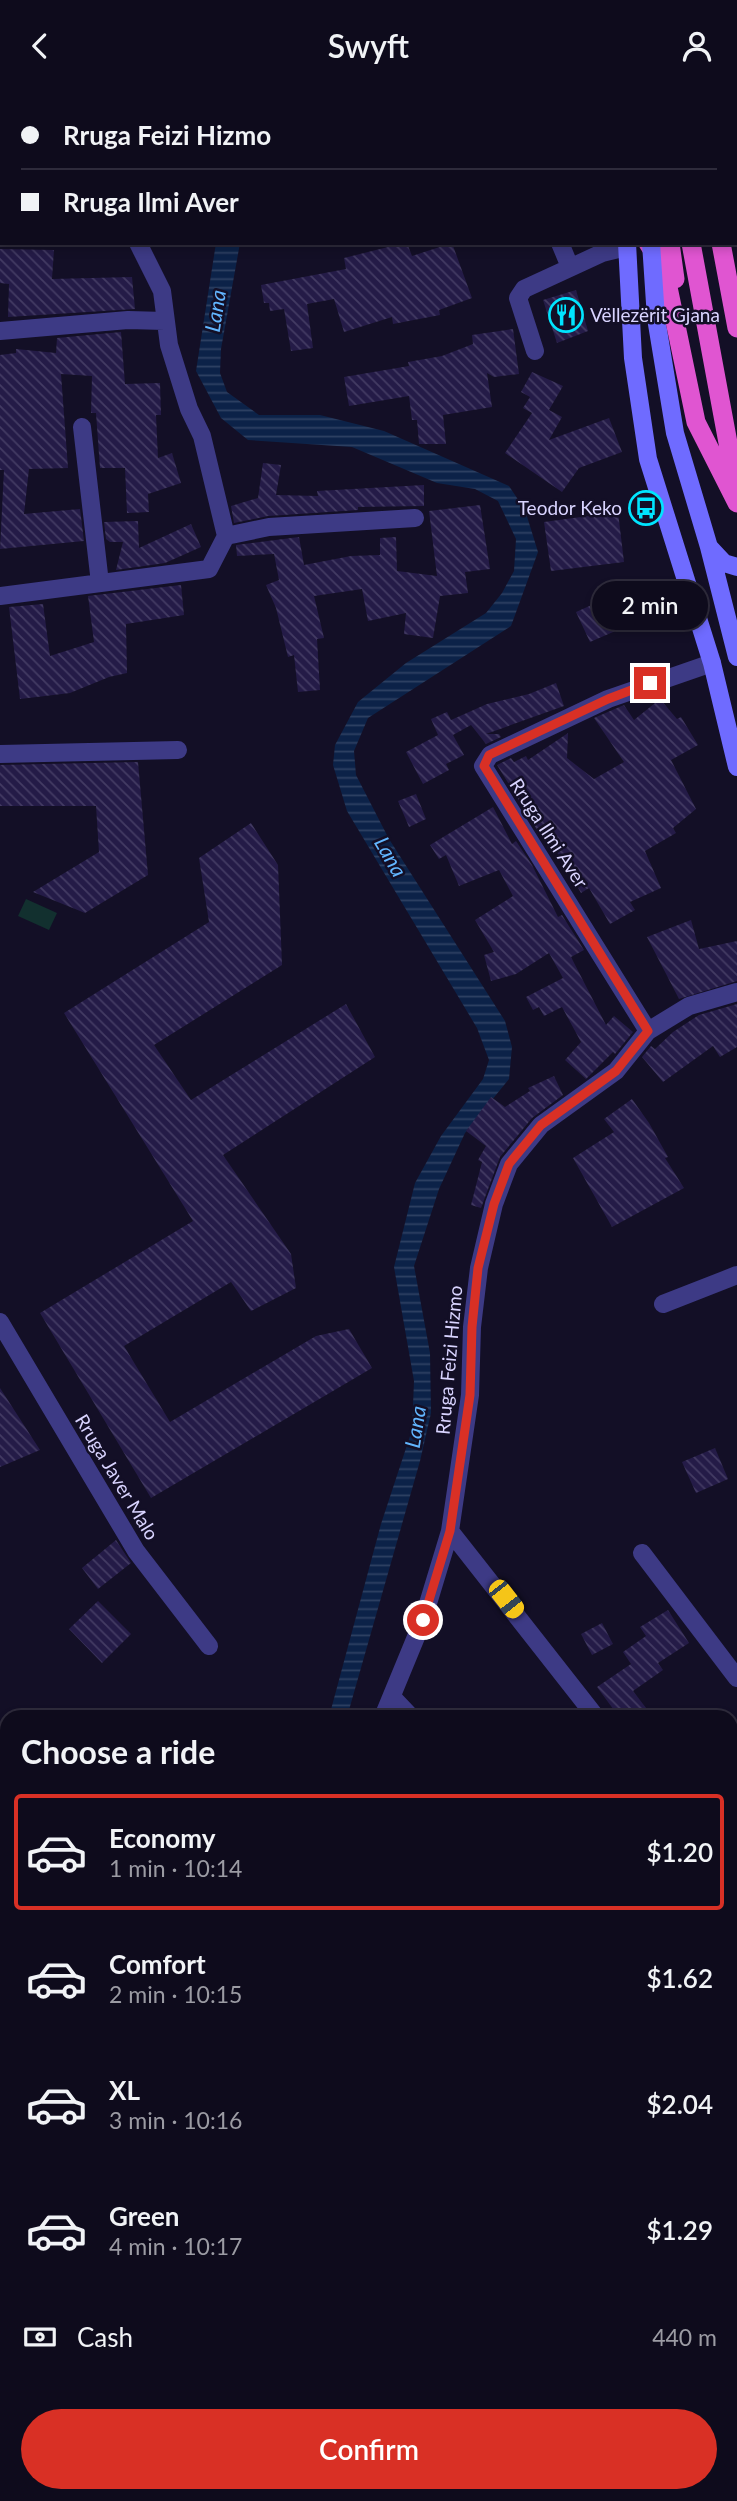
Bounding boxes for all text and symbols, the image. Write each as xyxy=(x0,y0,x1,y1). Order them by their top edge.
text: Swyft xyxy=(328,26,409,65)
icon: back xyxy=(21,27,59,65)
icon: person xyxy=(678,27,716,65)
text: Rruga Feizi Hizmo xyxy=(63,119,271,151)
text: Rruga Ilmi Aver xyxy=(63,186,239,218)
water label: Lana xyxy=(199,288,230,334)
restaurant icon: Vëllezërit Gjana xyxy=(547,296,585,334)
place label: Vëllezërit Gjana xyxy=(590,303,720,326)
bus stop icon: Teodor Keko xyxy=(627,489,665,527)
place label: Teodor Keko xyxy=(518,496,622,519)
callout: 2 min xyxy=(592,581,708,631)
text: 2 min xyxy=(622,591,678,619)
route end xyxy=(634,667,666,699)
street label: Rruga Ilmi Aver xyxy=(505,774,593,892)
water label: Lana xyxy=(370,832,413,881)
street label: Rruga Feizi Hizmo xyxy=(431,1284,466,1436)
water label: Lana xyxy=(399,1404,430,1450)
street label: Rruga Javer Malo xyxy=(71,1410,164,1544)
car xyxy=(485,1576,528,1622)
route start xyxy=(407,1604,439,1636)
text: Choose a ride xyxy=(21,1732,215,1771)
icon: car xyxy=(25,1821,88,1884)
text: Economy xyxy=(109,1822,215,1854)
text: $1.20 xyxy=(647,1836,713,1868)
text: 1 min · 10:14 xyxy=(109,1854,242,1882)
icon: car xyxy=(25,1947,88,2010)
text: Comfort xyxy=(109,1948,206,1980)
text: $1.62 xyxy=(647,1962,713,1994)
text: 2 min · 10:15 xyxy=(109,1980,242,2008)
icon: car xyxy=(25,2073,88,2136)
text: XL xyxy=(109,2074,140,2106)
text: $2.04 xyxy=(647,2088,713,2120)
text: 3 min · 10:16 xyxy=(109,2106,242,2134)
icon: car xyxy=(25,2199,88,2262)
text: Green xyxy=(109,2200,179,2232)
text: $1.29 xyxy=(647,2214,713,2246)
text: 4 min · 10:17 xyxy=(109,2232,242,2260)
icon: cash xyxy=(21,2318,59,2356)
text: Cash xyxy=(77,2321,133,2353)
text: 440 m xyxy=(652,2323,717,2351)
button: Confirm xyxy=(21,2409,717,2489)

